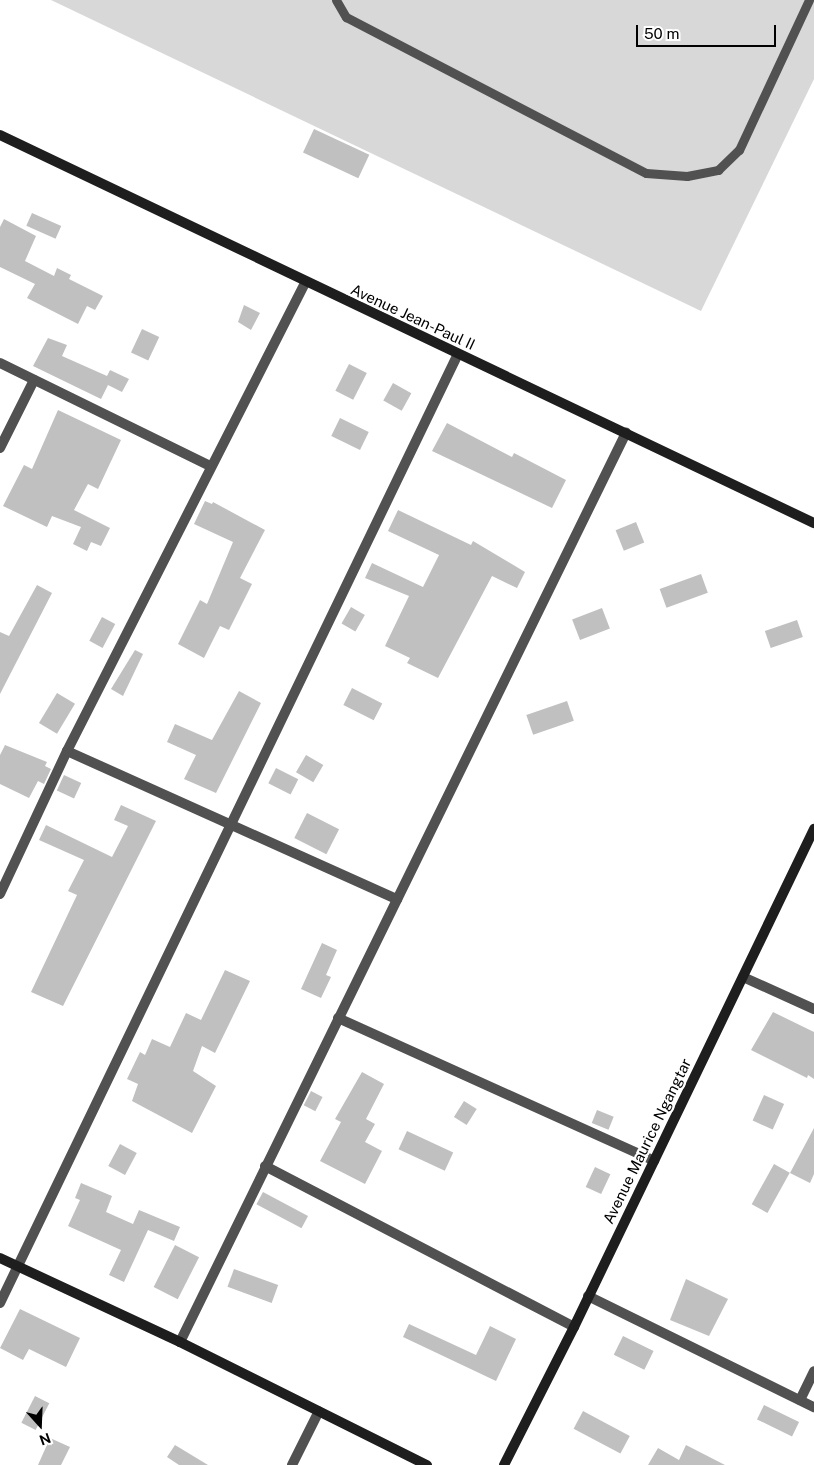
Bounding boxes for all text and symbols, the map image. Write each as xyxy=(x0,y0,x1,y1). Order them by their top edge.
scale bar xyxy=(639,15,779,47)
text: 50 m xyxy=(644,25,679,42)
street label: Avenue Jean-Paul II xyxy=(348,280,478,354)
street label: Avenue Maurice Ngangtar xyxy=(599,1055,695,1227)
north arrow xyxy=(15,1400,65,1450)
text: N xyxy=(37,1430,53,1448)

